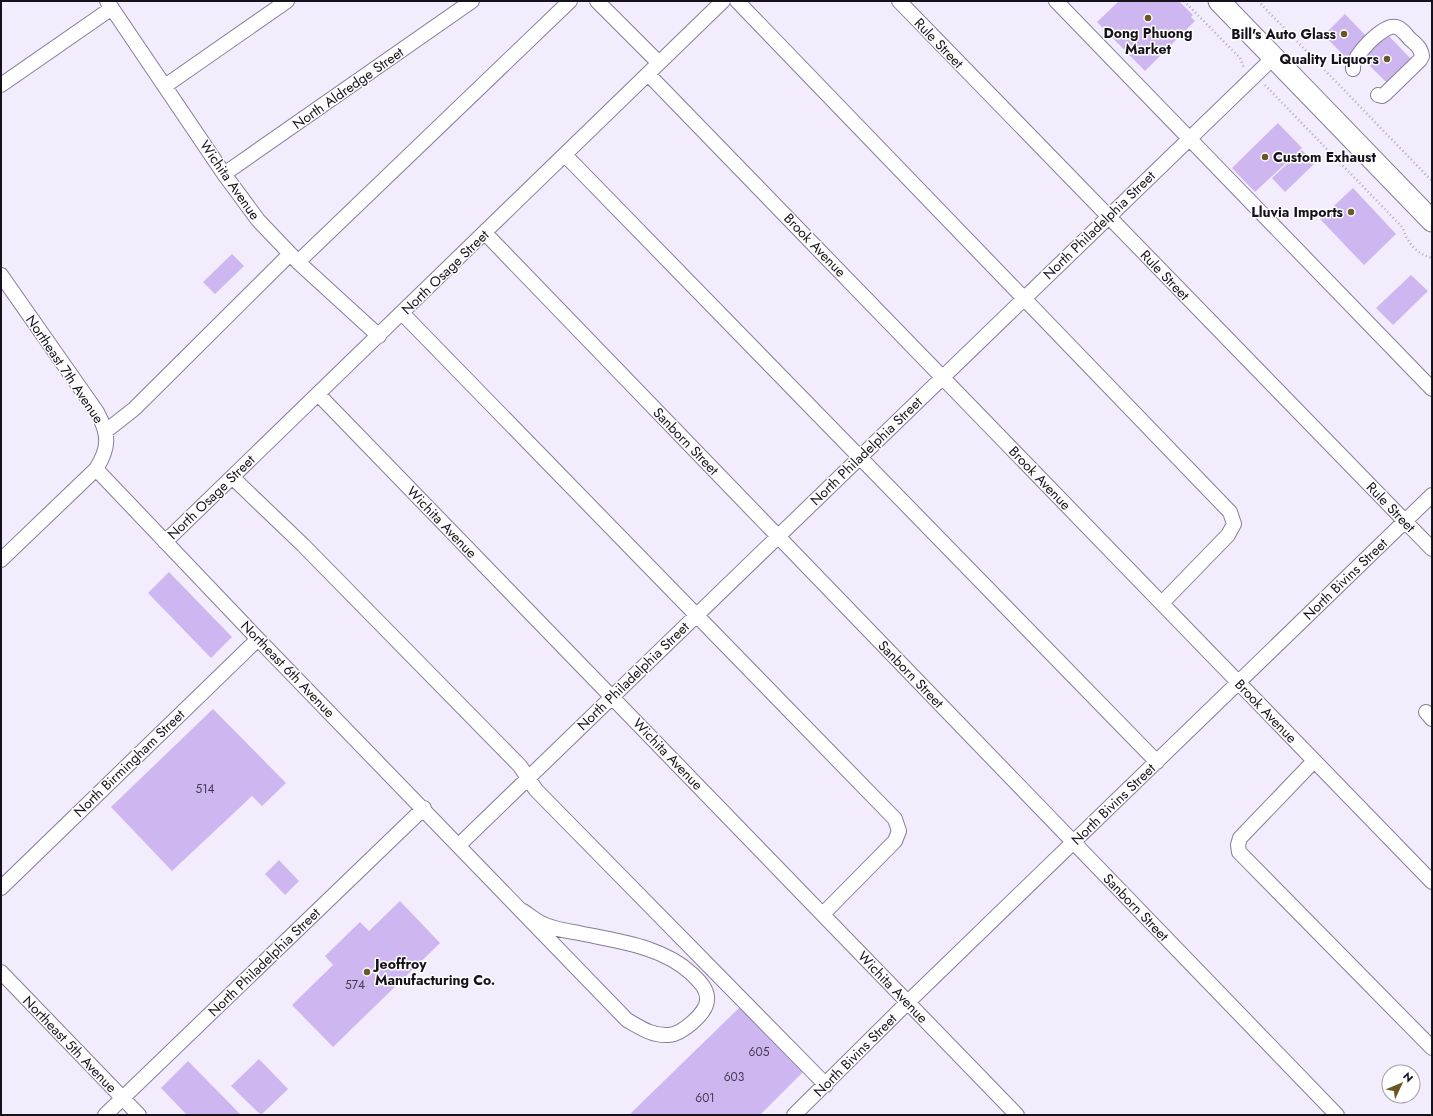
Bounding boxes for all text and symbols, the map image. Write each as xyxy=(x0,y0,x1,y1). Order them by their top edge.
street label: Rule Street xyxy=(910,13,969,73)
marker: Dong Phuong Market xyxy=(1143,13,1153,23)
place label: Dong Phuong Market xyxy=(1104,23,1192,59)
place label: Bill's Auto Glass xyxy=(1231,24,1337,44)
marker: Bill's Auto Glass xyxy=(1339,29,1349,39)
street label: North Aldredge Street xyxy=(289,42,408,134)
place label: Quality Liquors xyxy=(1279,49,1380,69)
marker: Quality Liquors xyxy=(1382,54,1392,64)
street label: Wichita Avenue xyxy=(195,136,265,224)
place label: Custom Exhaust xyxy=(1273,147,1376,167)
marker: Custom Exhaust xyxy=(1260,152,1270,162)
street label: North Philadelphia Street xyxy=(1039,166,1160,284)
place label: Lluvia Imports xyxy=(1251,202,1344,222)
marker: Lluvia Imports xyxy=(1346,207,1356,217)
street label: Brook Avenue xyxy=(779,209,851,281)
street label: North Osage Street xyxy=(397,225,494,319)
street label: Rule Street xyxy=(1136,245,1195,305)
street label: Northeast 7th Avenue xyxy=(21,311,109,427)
street label: North Philadelphia Street xyxy=(806,392,927,510)
street label: Sanborn Street xyxy=(649,403,724,480)
street label: Brook Avenue xyxy=(1004,442,1076,514)
street label: North Osage Street xyxy=(163,450,260,544)
street label: Rule Street xyxy=(1362,477,1421,537)
street label: Wichita Avenue xyxy=(402,482,482,562)
street label: North Bivins Street xyxy=(1298,533,1392,624)
street label: Northeast 6th Avenue xyxy=(236,616,340,722)
street label: North Philadelphia Street xyxy=(573,617,694,735)
street label: Sanborn Street xyxy=(874,636,949,713)
street label: Brook Avenue xyxy=(1230,675,1302,747)
street label: North Birmingham Street xyxy=(69,704,189,821)
street label: Wichita Avenue xyxy=(628,714,708,794)
street label: North Bivins Street xyxy=(1066,758,1160,849)
house number: 514 xyxy=(195,780,215,798)
street label: Sanborn Street xyxy=(1099,869,1174,946)
street label: North Philadelphia Street xyxy=(204,903,325,1021)
street label: Wichita Avenue xyxy=(853,947,933,1027)
place label: Jeoffroy Manufacturing Co. xyxy=(372,954,495,990)
marker: Jeoffroy Manufacturing Co. xyxy=(362,967,372,977)
house number: 574 xyxy=(345,976,365,994)
street label: Northeast 5th Avenue xyxy=(18,991,122,1097)
street label: North Bivins Street xyxy=(809,1009,901,1101)
house number: 605 xyxy=(749,1043,770,1061)
north arrow xyxy=(1381,1064,1421,1104)
house number: 603 xyxy=(724,1068,745,1086)
text: N xyxy=(1399,1068,1417,1086)
house number: 601 xyxy=(695,1089,715,1107)

